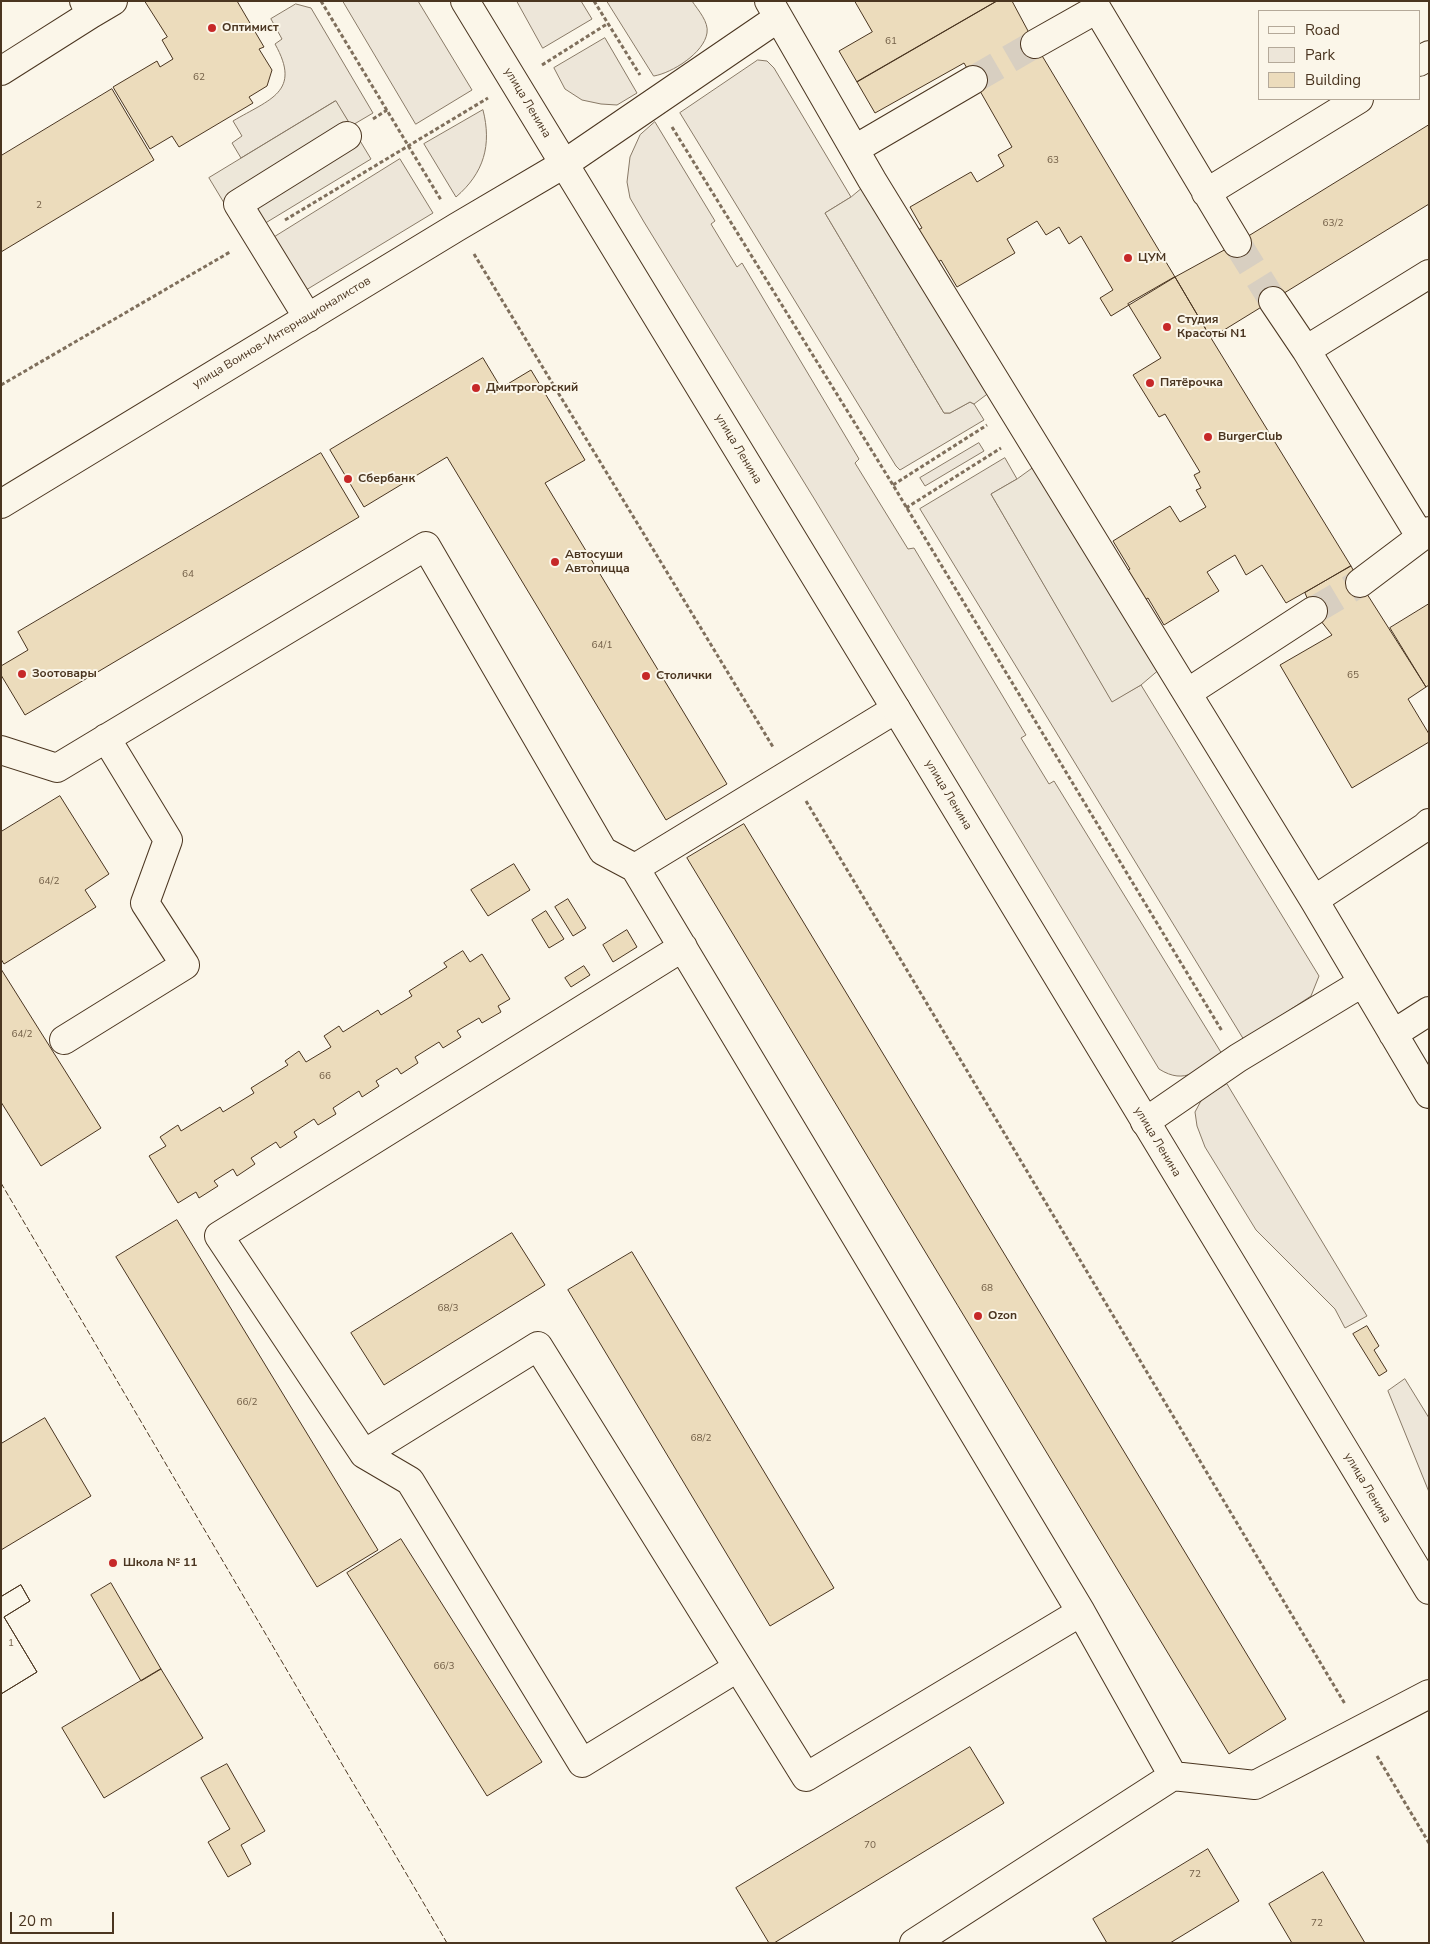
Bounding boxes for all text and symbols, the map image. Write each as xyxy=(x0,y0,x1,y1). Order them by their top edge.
legend xyxy=(1258,10,1420,100)
text: Road xyxy=(1305,20,1340,40)
place label: Оптимист xyxy=(222,21,279,35)
marker: Оптимист xyxy=(206,22,218,34)
house number: 61 xyxy=(885,36,897,48)
text: Park xyxy=(1305,45,1335,65)
street label: улица Ленина xyxy=(500,65,554,141)
text: Building xyxy=(1305,70,1361,90)
house number: 62 xyxy=(193,72,205,84)
house number: 63 xyxy=(1047,155,1059,167)
house number: 2 xyxy=(36,200,42,212)
house number: 63/2 xyxy=(1323,218,1343,230)
place label: ЦУМ xyxy=(1138,251,1166,265)
marker: ЦУМ xyxy=(1122,252,1134,264)
street label: улица Воинов-Интернационалистов xyxy=(190,274,374,392)
place label: Студия Красоты N1 xyxy=(1177,313,1247,341)
marker: Студия Красоты N1 xyxy=(1161,321,1173,333)
place label: Пятёрочка xyxy=(1160,376,1223,390)
marker: Пятёрочка xyxy=(1144,377,1156,389)
place label: Дмитрогорский xyxy=(486,381,578,395)
marker: Дмитрогорский xyxy=(470,382,482,394)
street label: улица Ленина xyxy=(711,411,765,487)
place label: BurgerClub xyxy=(1218,430,1282,444)
marker: BurgerClub xyxy=(1202,431,1214,443)
place label: Сбербанк xyxy=(358,472,415,486)
marker: Сбербанк xyxy=(342,473,354,485)
place label: Автосуши Автопицца xyxy=(565,548,630,576)
marker: Автосуши Автопицца xyxy=(549,556,561,568)
house number: 64 xyxy=(182,569,194,581)
house number: 64/1 xyxy=(592,640,612,652)
place label: Зоотовары xyxy=(32,667,97,681)
marker: Зоотовары xyxy=(16,668,28,680)
place label: Столички xyxy=(656,669,712,683)
marker: Столички xyxy=(640,670,652,682)
house number: 65 xyxy=(1347,670,1359,682)
street label: улица Ленина xyxy=(921,757,975,833)
house number: 64/2 xyxy=(39,876,59,888)
house number: 64/2 xyxy=(12,1029,32,1041)
house number: 66 xyxy=(319,1071,331,1083)
street label: улица Ленина xyxy=(1130,1104,1184,1180)
house number: 68 xyxy=(981,1283,993,1295)
house number: 68/3 xyxy=(438,1303,458,1315)
place label: Ozon xyxy=(988,1309,1017,1323)
marker: Ozon xyxy=(972,1310,984,1322)
house number: 66/2 xyxy=(237,1397,257,1409)
house number: 68/2 xyxy=(691,1433,711,1445)
street label: улица Ленина xyxy=(1340,1450,1394,1526)
place label: Школа № 11 xyxy=(123,1556,198,1570)
marker: Школа № 11 xyxy=(107,1557,119,1569)
house number: 1 xyxy=(8,1638,14,1650)
house number: 66/3 xyxy=(434,1661,454,1673)
house number: 70 xyxy=(864,1840,876,1852)
house number: 72 xyxy=(1189,1869,1201,1881)
scale bar xyxy=(12,1902,116,1934)
text: 20 m xyxy=(18,1911,53,1931)
house number: 72 xyxy=(1311,1918,1323,1930)

